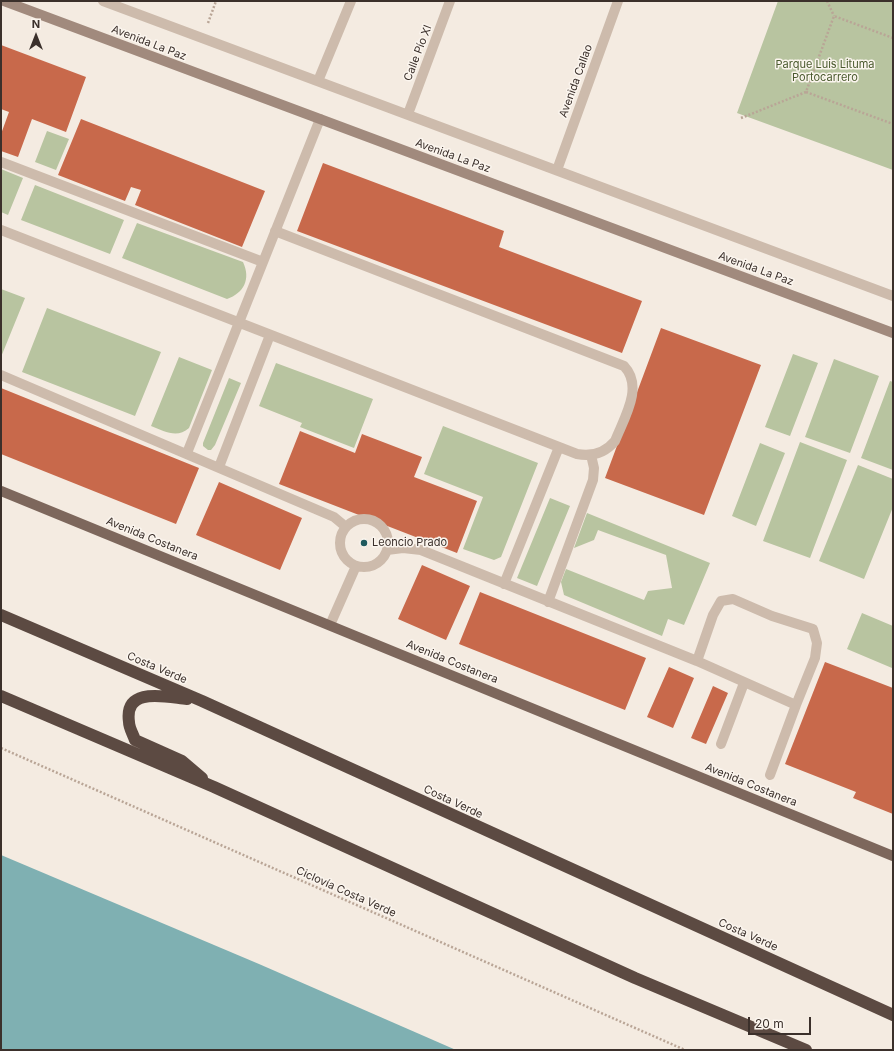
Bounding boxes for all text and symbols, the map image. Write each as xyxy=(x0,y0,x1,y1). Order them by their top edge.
north arrow xyxy=(16,16,56,56)
text: N xyxy=(32,17,40,31)
street label: Avenida La Paz xyxy=(110,23,188,63)
street label: Calle Pío XI xyxy=(401,23,435,83)
street label: Avenida Callao xyxy=(557,43,595,119)
park label: Parque Luis Lituma Portocarrero xyxy=(776,58,874,84)
street label: Avenida La Paz xyxy=(414,136,492,176)
street label: Avenida La Paz xyxy=(717,249,795,289)
street label: Avenida Costanera xyxy=(104,515,200,563)
place label: Leoncio Prado xyxy=(372,536,447,550)
marker: Leoncio Prado xyxy=(359,538,369,548)
street label: Avenida Costanera xyxy=(404,638,500,686)
street label: Costa Verde xyxy=(125,649,189,687)
street label: Avenida Costanera xyxy=(703,761,799,809)
street label: Costa Verde xyxy=(421,783,485,821)
street label: Ciclovía Costa Verde xyxy=(294,864,398,920)
street label: Costa Verde xyxy=(716,916,780,954)
scale bar xyxy=(750,1009,813,1035)
text: 20 m xyxy=(755,1016,784,1031)

